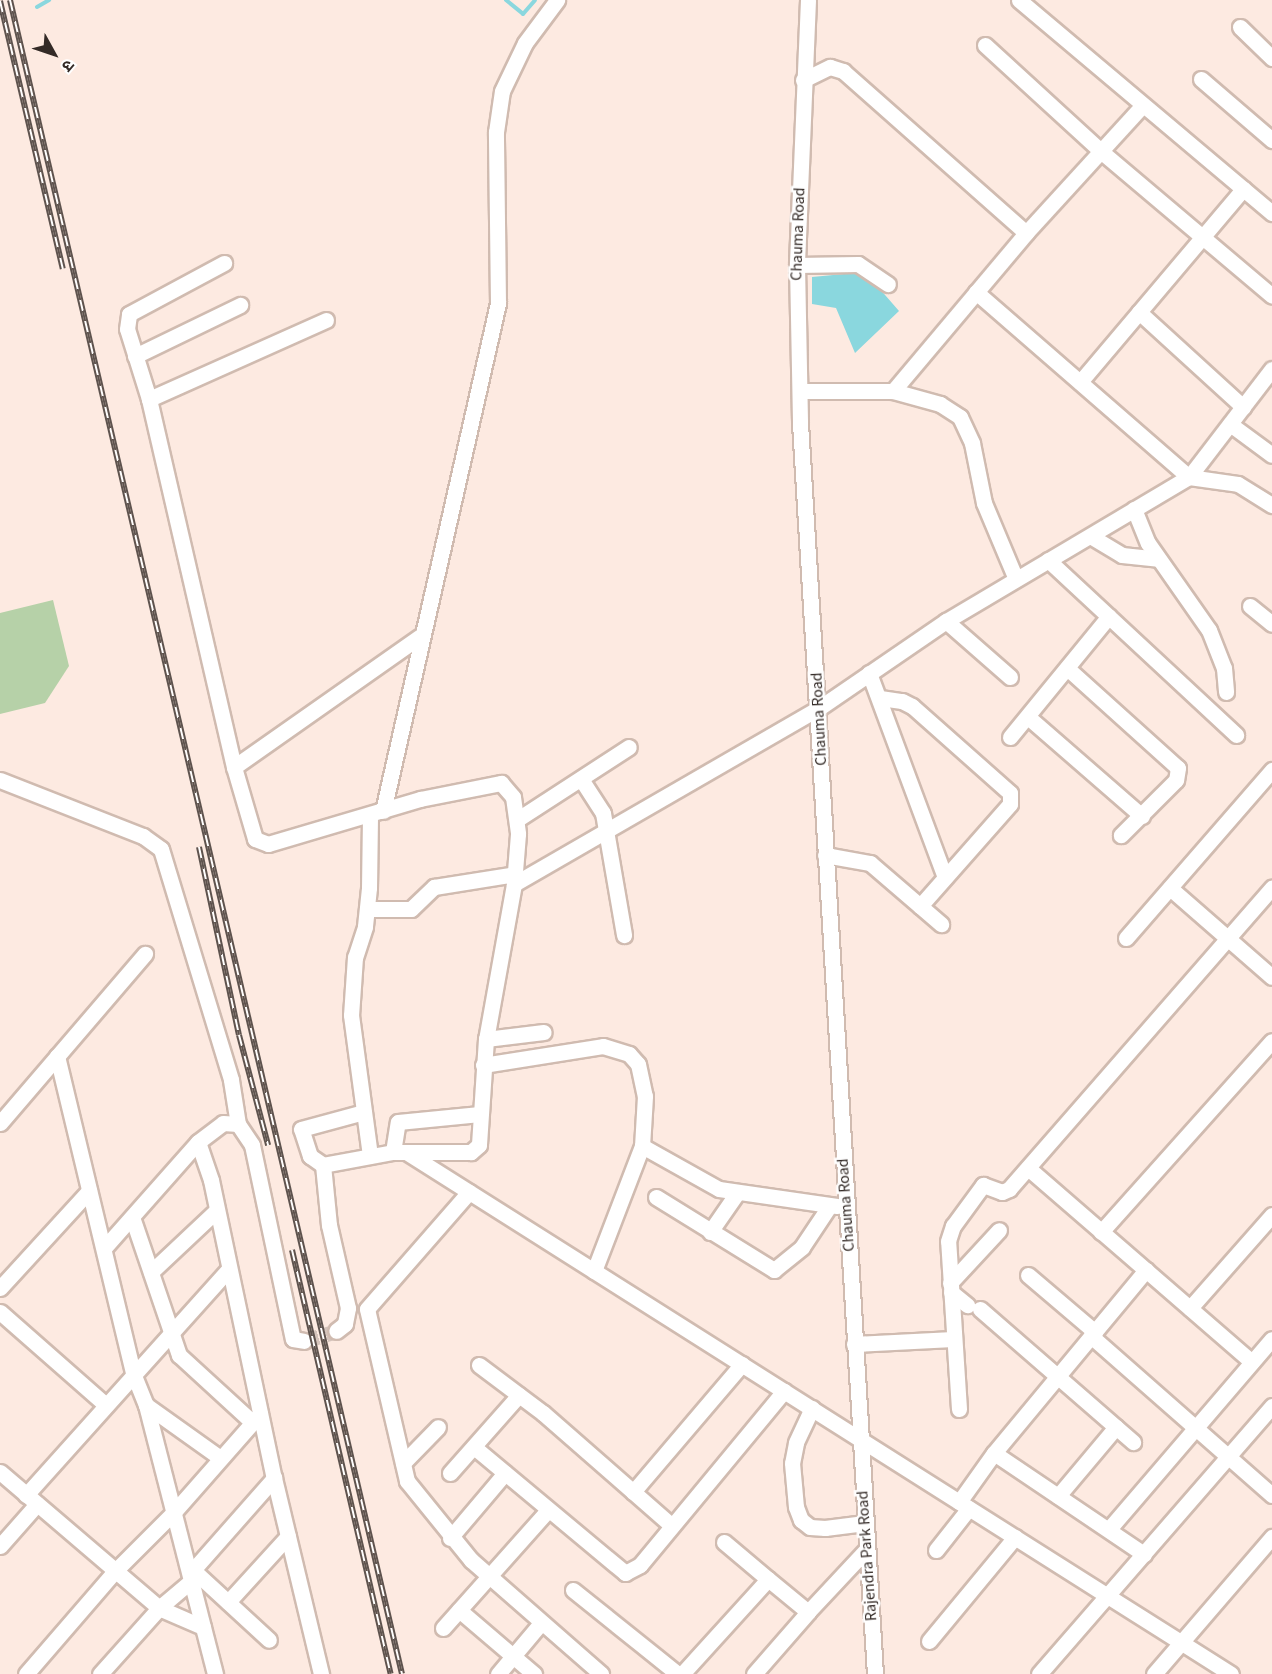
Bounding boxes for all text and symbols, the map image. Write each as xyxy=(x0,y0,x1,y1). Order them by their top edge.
north arrow xyxy=(24,24,84,84)
text: उ xyxy=(56,55,79,76)
street label: Chauma Road xyxy=(787,187,809,281)
street label: Chauma Road xyxy=(807,672,831,766)
street label: Chauma Road xyxy=(833,1158,859,1252)
street label: Rajendra Park Road xyxy=(853,1490,881,1622)

